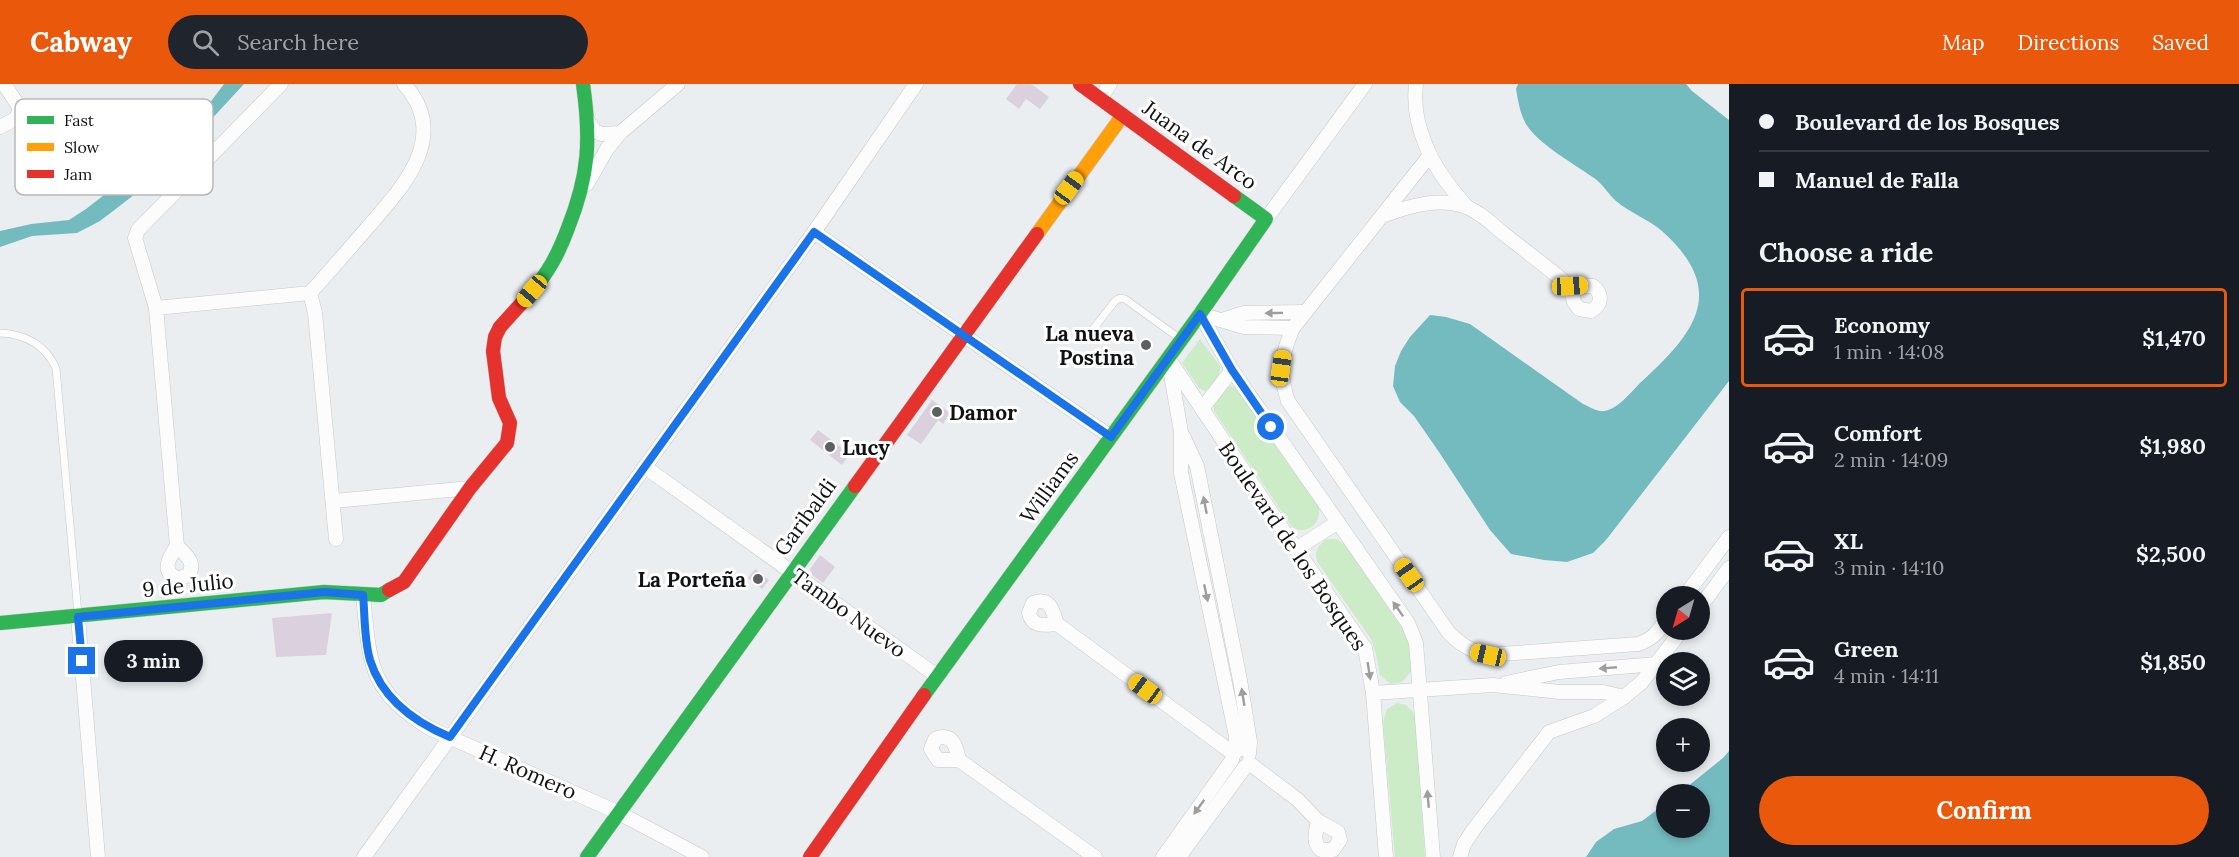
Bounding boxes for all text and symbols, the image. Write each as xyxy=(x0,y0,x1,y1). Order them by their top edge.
search box xyxy=(168,15,588,69)
text: Cabway xyxy=(30,24,132,60)
icon: search xyxy=(189,26,222,59)
text: Search here xyxy=(237,28,359,56)
text: Map xyxy=(1942,29,1985,56)
text: Directions xyxy=(2018,29,2119,56)
text: Saved xyxy=(2152,29,2209,56)
street label: Juana de Arco xyxy=(1137,94,1263,196)
legend xyxy=(15,99,213,195)
text: Boulevard de los Bosques xyxy=(1795,108,2060,136)
text: Fast xyxy=(64,110,95,130)
text: Slow xyxy=(64,137,100,157)
text: Jam xyxy=(63,164,92,184)
text: Manuel de Falla xyxy=(1795,166,1959,194)
car xyxy=(1051,168,1087,208)
text: Choose a ride xyxy=(1759,235,1933,269)
car xyxy=(514,271,550,311)
car xyxy=(1552,276,1588,296)
one-way arrow xyxy=(1264,308,1283,317)
icon: car xyxy=(1762,311,1816,365)
text: Economy xyxy=(1834,311,1930,339)
place label: La nueva Postina xyxy=(1045,320,1134,371)
text: $1,470 xyxy=(2142,324,2206,352)
marker: La nueva Postina xyxy=(1139,338,1153,352)
text: 1 min · 14:08 xyxy=(1834,339,1944,364)
car xyxy=(1270,349,1292,387)
place label: Damor xyxy=(949,399,1017,426)
marker: Damor xyxy=(930,405,944,419)
route start xyxy=(1257,413,1284,440)
icon: car xyxy=(1762,419,1816,473)
text: Comfort xyxy=(1834,419,1922,447)
text: $1,980 xyxy=(2139,432,2206,460)
place label: Lucy xyxy=(842,434,890,461)
street label: Boulevard de los Bosques xyxy=(1213,436,1373,656)
marker: Lucy xyxy=(823,440,837,454)
street label: Williams xyxy=(1014,445,1084,529)
text: 2 min · 14:09 xyxy=(1834,447,1948,472)
street label: Garibaldi xyxy=(768,473,842,561)
one-way arrow xyxy=(1200,496,1209,515)
icon: car xyxy=(1762,527,1816,581)
text: XL xyxy=(1834,527,1863,555)
text: $2,500 xyxy=(2136,540,2206,568)
car xyxy=(1391,555,1427,595)
text: 3 min · 14:10 xyxy=(1834,555,1944,580)
street label: Tambo Nuevo xyxy=(786,562,912,664)
place label: La Porteña xyxy=(637,566,746,593)
street label: 9 de Julio xyxy=(141,567,235,603)
marker: La Porteña xyxy=(751,572,765,586)
one-way arrow xyxy=(1202,583,1211,602)
north arrow xyxy=(1656,586,1710,640)
map controls xyxy=(1656,586,1710,838)
one-way arrow xyxy=(1392,601,1404,617)
icon: car xyxy=(1762,635,1816,689)
text: Green xyxy=(1834,635,1899,663)
callout: 3 min xyxy=(103,640,202,682)
car xyxy=(1468,642,1508,668)
route end xyxy=(68,647,95,674)
text: 3 min xyxy=(126,648,181,673)
text: $1,850 xyxy=(2140,648,2206,676)
button: layers xyxy=(1656,652,1710,706)
one-way arrow xyxy=(1365,661,1374,680)
one-way arrow xyxy=(1598,663,1617,672)
text: 4 min · 14:11 xyxy=(1834,663,1939,688)
car xyxy=(1125,671,1165,707)
one-way arrow xyxy=(1238,687,1247,706)
button: + xyxy=(1656,718,1710,772)
street label: H. Romero xyxy=(475,739,581,805)
button: Confirm xyxy=(1759,776,2209,845)
button: − xyxy=(1656,784,1710,838)
one-way arrow xyxy=(1423,789,1433,808)
one-way arrow xyxy=(1193,799,1205,815)

